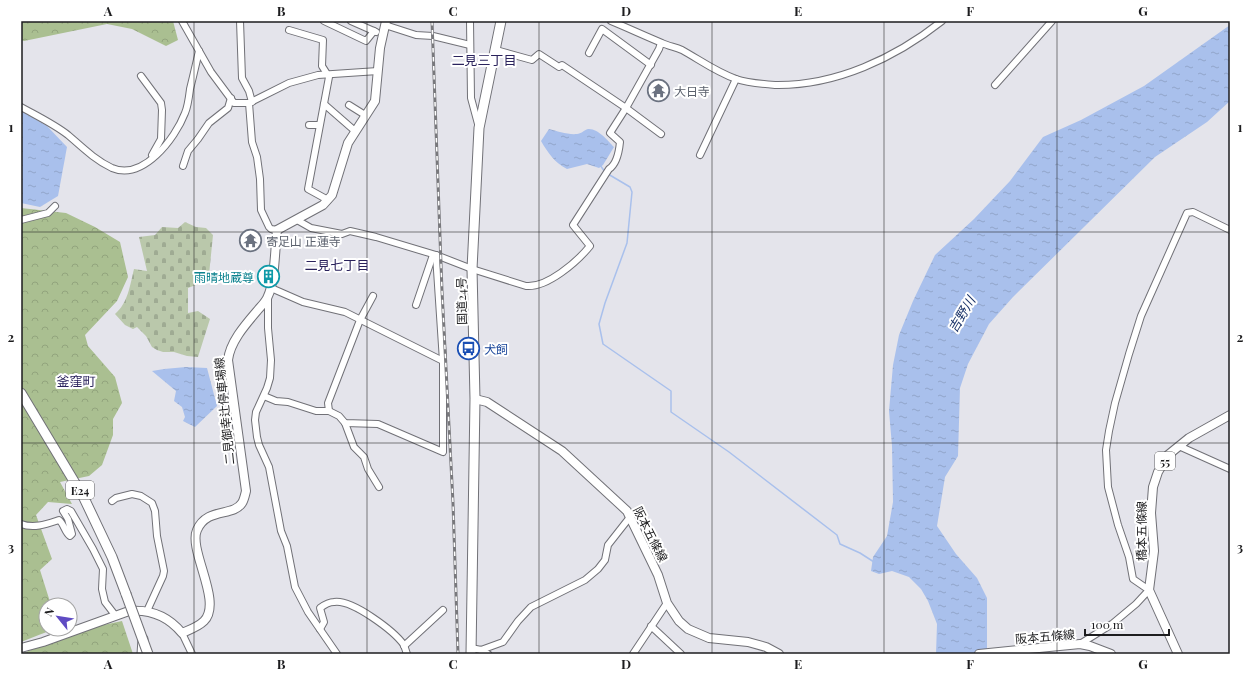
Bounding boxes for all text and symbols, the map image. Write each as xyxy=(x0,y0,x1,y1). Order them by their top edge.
text: A xyxy=(103,2,113,19)
text: B xyxy=(277,2,286,19)
text: C xyxy=(448,2,458,19)
text: D xyxy=(621,2,631,19)
text: E xyxy=(794,2,802,19)
text: F xyxy=(966,2,974,19)
text: G xyxy=(1138,2,1148,19)
district label: 二見三丁目 xyxy=(451,51,517,68)
temple icon: 大日寺 xyxy=(645,78,671,104)
place label: 大日寺 xyxy=(674,83,710,99)
text: 1 xyxy=(9,118,14,135)
text: 1 xyxy=(1238,118,1243,135)
temple icon: 寄足山 正蓮寺 xyxy=(237,228,263,254)
place label: 寄足山 正蓮寺 xyxy=(266,233,341,249)
district label: 二見七丁目 xyxy=(304,256,370,273)
building icon: 雨晴地蔵尊 xyxy=(256,264,282,290)
place label: 雨晴地蔵尊 xyxy=(194,269,254,285)
street label: 国道24号 xyxy=(453,277,469,325)
water label: 吉野川 xyxy=(944,291,979,335)
text: 2 xyxy=(8,328,15,345)
text: 2 xyxy=(1237,328,1244,345)
bus stop icon: 犬飼 xyxy=(456,336,482,362)
place label: 犬飼 xyxy=(484,341,508,357)
street label: 二見御幸辻停車場線 xyxy=(210,356,238,466)
district label: 釜窪町 xyxy=(56,372,96,389)
road number: 55 xyxy=(1155,452,1175,470)
road number: E24 xyxy=(66,481,94,499)
street label: 橋本五條線 xyxy=(1133,501,1149,561)
street label: 阪本五條線 xyxy=(630,504,672,564)
text: 3 xyxy=(8,538,14,555)
text: 3 xyxy=(1237,538,1243,555)
north arrow xyxy=(38,597,78,637)
text: N xyxy=(40,605,57,619)
scale bar xyxy=(1085,611,1169,637)
text: 100 m xyxy=(1091,616,1124,632)
street label: 阪本五條線 xyxy=(1014,625,1076,647)
text: A xyxy=(103,655,113,672)
text: B xyxy=(277,655,286,672)
text: C xyxy=(448,655,458,672)
text: D xyxy=(621,655,631,672)
text: E xyxy=(794,655,802,672)
text: F xyxy=(966,655,974,672)
text: G xyxy=(1138,655,1148,672)

